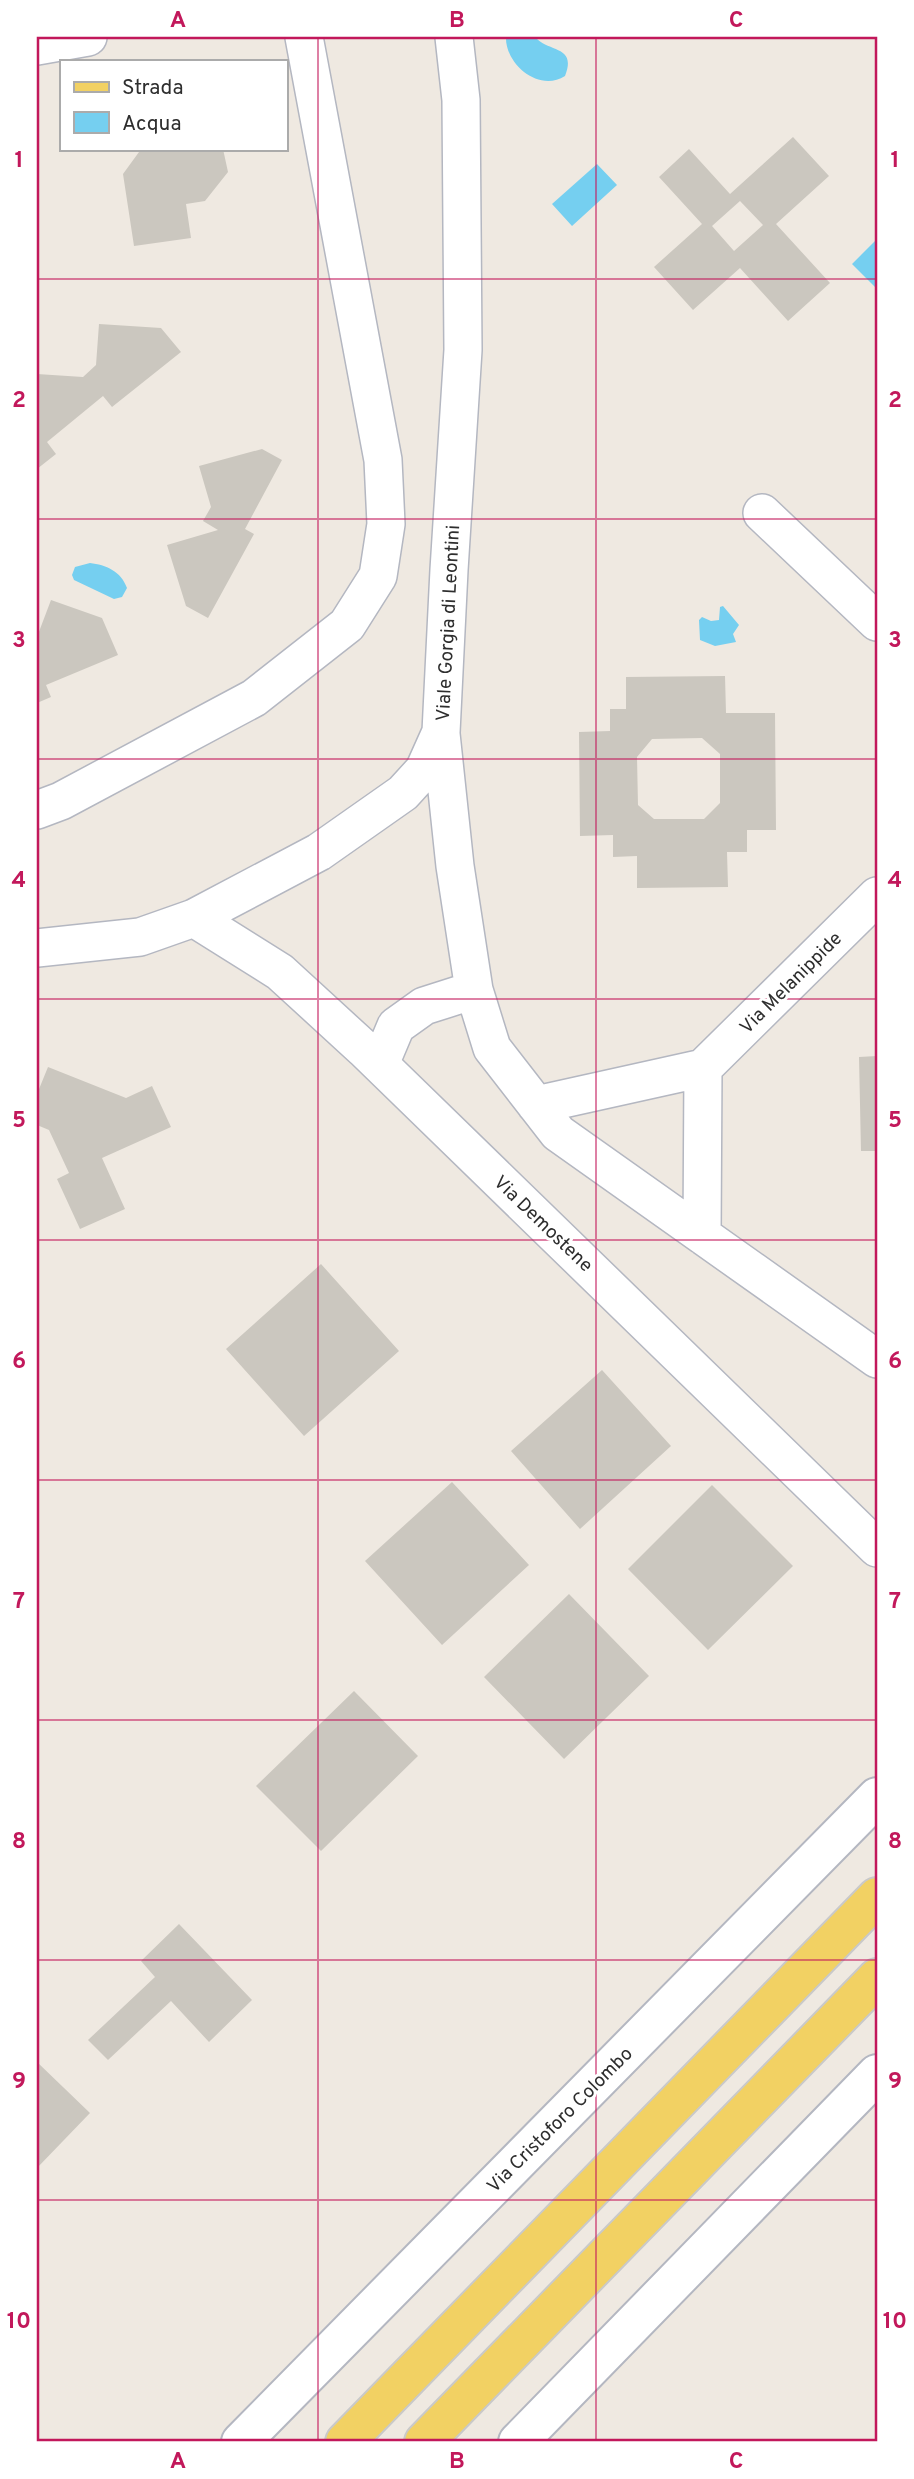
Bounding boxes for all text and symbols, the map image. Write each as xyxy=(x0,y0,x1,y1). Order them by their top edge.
text: A xyxy=(170,7,186,36)
text: B xyxy=(449,7,465,36)
text: C xyxy=(729,7,743,36)
legend xyxy=(60,60,287,150)
text: Strada xyxy=(122,75,183,102)
text: Acqua xyxy=(122,111,182,138)
text: 1 xyxy=(14,147,24,176)
text: 1 xyxy=(890,147,900,176)
text: 2 xyxy=(12,387,26,416)
text: 2 xyxy=(888,387,902,416)
street label: Viale Gorgia di Leontini xyxy=(432,524,466,722)
text: 3 xyxy=(12,627,26,656)
text: 3 xyxy=(888,627,902,656)
text: 4 xyxy=(12,867,26,896)
text: 4 xyxy=(888,867,902,896)
street label: Via Melanippide xyxy=(735,927,848,1040)
text: 5 xyxy=(12,1107,26,1136)
text: 5 xyxy=(888,1107,902,1136)
street label: Via Demostene xyxy=(488,1171,597,1278)
text: 6 xyxy=(12,1348,26,1377)
text: 6 xyxy=(888,1348,902,1377)
text: 7 xyxy=(13,1588,25,1617)
text: 7 xyxy=(889,1588,901,1617)
text: 8 xyxy=(12,1828,26,1857)
text: 8 xyxy=(888,1828,902,1857)
street label: Via Cristoforo Colombo xyxy=(482,2042,638,2198)
text: 9 xyxy=(12,2068,26,2097)
text: 9 xyxy=(888,2068,902,2097)
text: 10 xyxy=(7,2308,31,2337)
text: 10 xyxy=(883,2308,907,2337)
text: A xyxy=(170,2448,186,2477)
text: B xyxy=(449,2448,465,2477)
text: C xyxy=(729,2448,743,2477)

